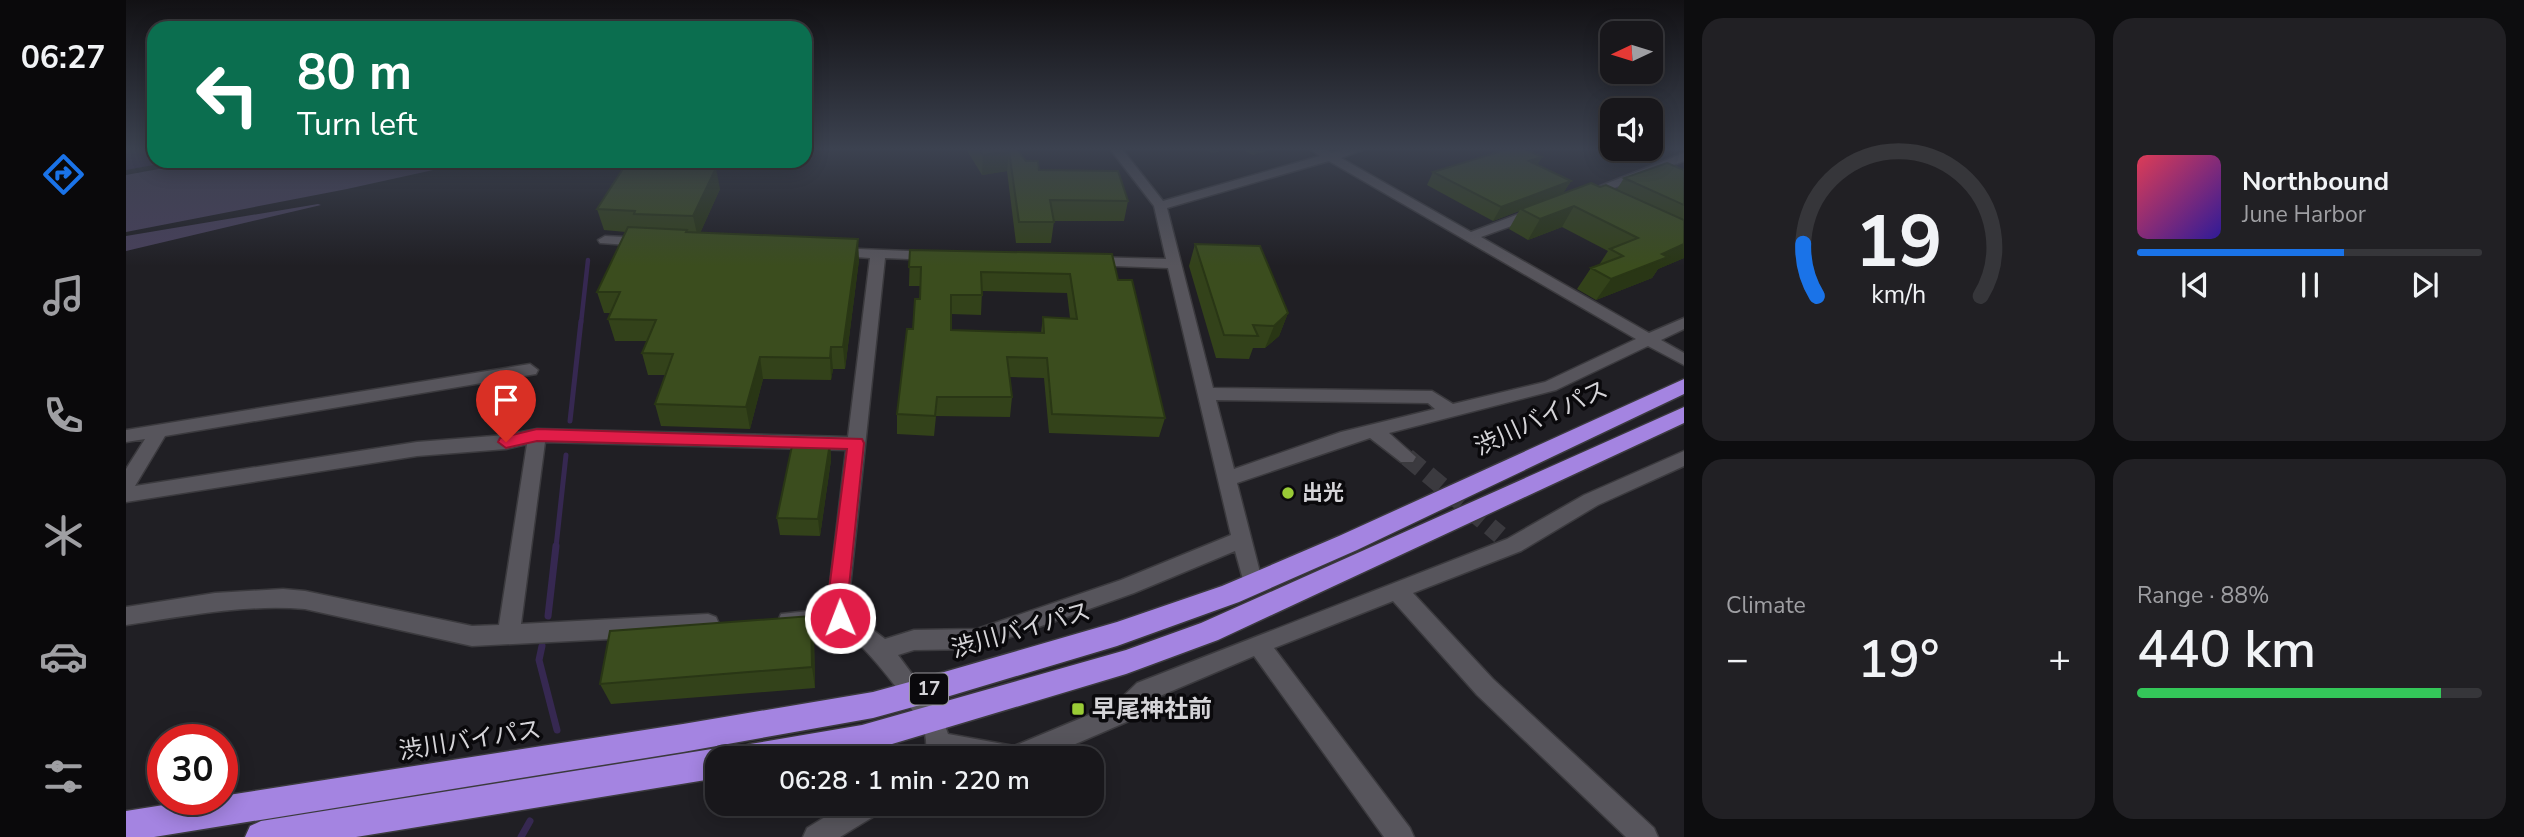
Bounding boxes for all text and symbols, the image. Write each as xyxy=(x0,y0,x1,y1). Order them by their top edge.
north arrow xyxy=(1600,21,1662,84)
map controls xyxy=(1600,21,1663,161)
text: 06:27 xyxy=(21,36,105,79)
text: 80 m xyxy=(297,39,412,106)
icon: left xyxy=(182,49,273,140)
button: sound xyxy=(1600,98,1663,161)
text: Turn left xyxy=(297,103,417,146)
icon: directions xyxy=(39,150,88,199)
text: Northbound xyxy=(2242,164,2389,199)
text: 19 xyxy=(1855,192,1942,292)
text: June Harbor xyxy=(2242,199,2366,230)
icon: previous xyxy=(2176,266,2214,304)
icon: pause xyxy=(2291,266,2329,304)
icon: next xyxy=(2406,266,2444,304)
icon: music xyxy=(39,271,88,320)
text: km/h xyxy=(1871,278,1926,312)
pin xyxy=(476,370,536,442)
street label: 渋川バイパス xyxy=(1469,373,1613,463)
icon: arrive xyxy=(487,381,525,419)
icon: phone xyxy=(39,391,88,440)
place label: 出光 xyxy=(1302,479,1344,507)
marker: 出光 xyxy=(1280,485,1296,501)
icon: climate xyxy=(39,511,88,560)
text: Range · 88% xyxy=(2137,580,2269,611)
position arrow xyxy=(803,581,877,655)
text: Climate xyxy=(1726,590,1806,621)
street label: 渋川バイパス xyxy=(948,595,1094,665)
text: 440 km xyxy=(2137,614,2316,685)
text: 19° xyxy=(1858,624,1939,695)
icon: car xyxy=(39,632,88,681)
text: − xyxy=(1726,634,1749,685)
text: + xyxy=(2048,634,2071,685)
road number: 17 xyxy=(910,674,948,704)
place label: 早尾神社前 xyxy=(1092,693,1212,725)
marker: 早尾神社前 xyxy=(1070,701,1086,717)
street label: 渋川バイパス xyxy=(397,713,543,767)
speed limit sign: 30 xyxy=(147,724,238,815)
icon: filters xyxy=(39,752,88,801)
text: 06:28 · 1 min · 220 m xyxy=(779,763,1030,798)

